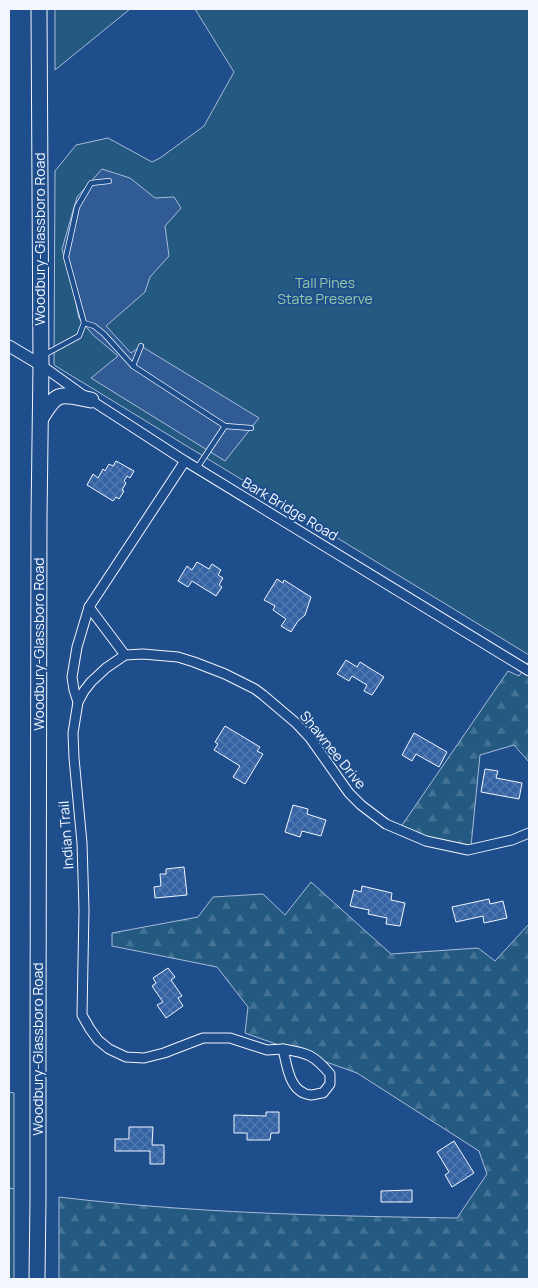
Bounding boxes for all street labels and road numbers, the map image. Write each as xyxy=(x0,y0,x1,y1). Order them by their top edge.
street label: Woodbury-Glassboro Road xyxy=(30,152,49,326)
street label: Bark Bridge Road xyxy=(239,472,342,545)
street label: Woodbury-Glassboro Road xyxy=(29,557,48,731)
street label: Shawnee Drive xyxy=(296,707,371,793)
street label: Indian Trail xyxy=(54,800,77,870)
street label: Woodbury-Glassboro Road xyxy=(28,962,47,1136)

